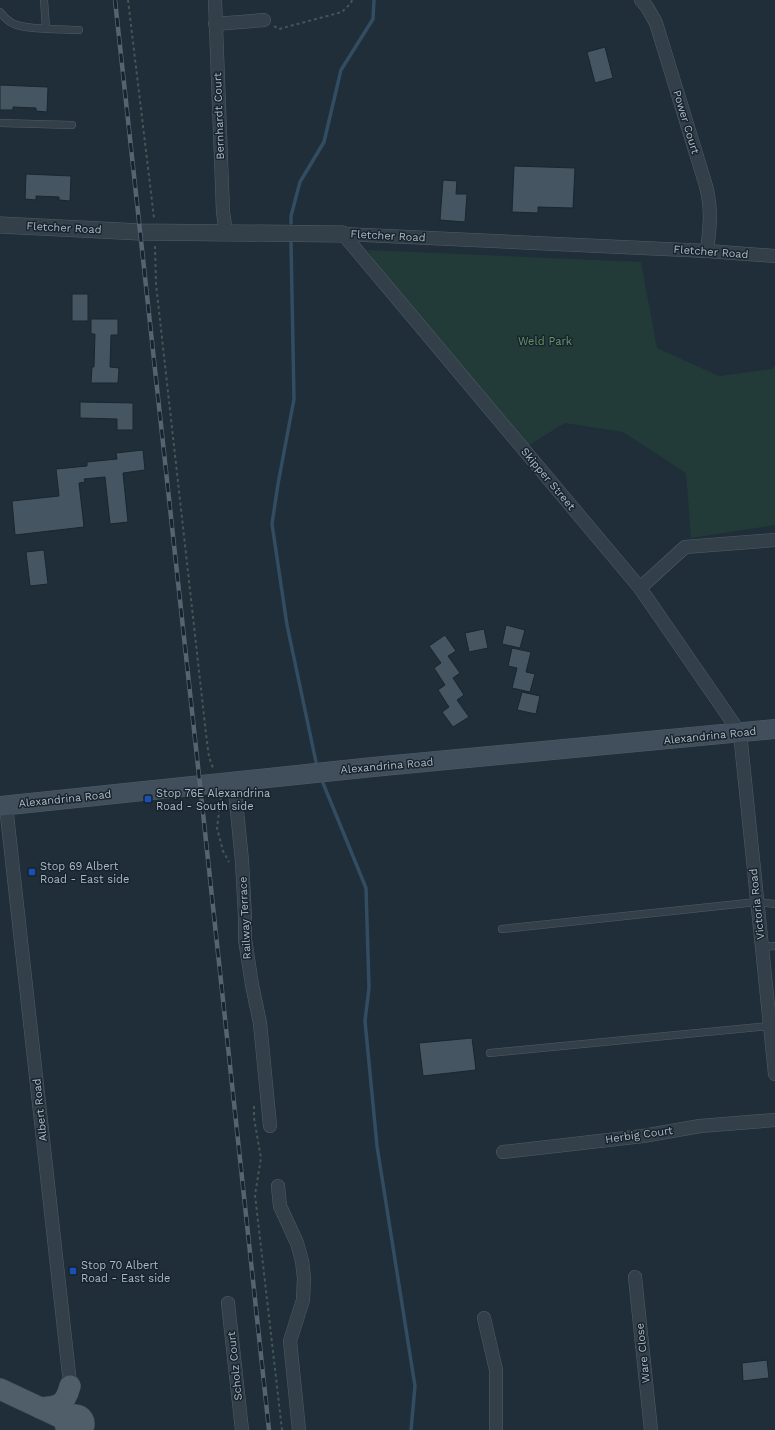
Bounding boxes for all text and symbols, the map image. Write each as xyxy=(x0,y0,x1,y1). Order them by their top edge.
street label: Bernhardt Court xyxy=(211,72,227,160)
street label: Power Court xyxy=(670,88,702,156)
street label: Fletcher Road xyxy=(26,220,102,236)
street label: Fletcher Road xyxy=(350,228,426,244)
street label: Fletcher Road xyxy=(673,243,749,261)
park label: Weld Park xyxy=(518,335,572,348)
street label: Skipper Street xyxy=(518,445,578,513)
street label: Alexandrina Road xyxy=(663,725,757,747)
street label: Alexandrina Road xyxy=(340,755,434,777)
place label: Stop 76E Alexandrina Road - South side xyxy=(156,787,270,813)
street label: Alexandrina Road xyxy=(18,788,112,810)
marker: Stop 76E Alexandrina Road - South side xyxy=(143,794,153,804)
place label: Stop 69 Albert Road - East side xyxy=(40,860,129,886)
marker: Stop 69 Albert Road - East side xyxy=(27,867,37,877)
street label: Victoria Road xyxy=(747,868,767,940)
street label: Railway Terrace xyxy=(236,876,254,960)
street label: Albert Road xyxy=(30,1078,50,1142)
street label: Herbig Court xyxy=(604,1124,674,1146)
place label: Stop 70 Albert Road - East side xyxy=(81,1259,170,1285)
marker: Stop 70 Albert Road - East side xyxy=(68,1266,78,1276)
street label: Ware Close xyxy=(633,1322,653,1384)
street label: Scholz Court xyxy=(225,1330,245,1401)

